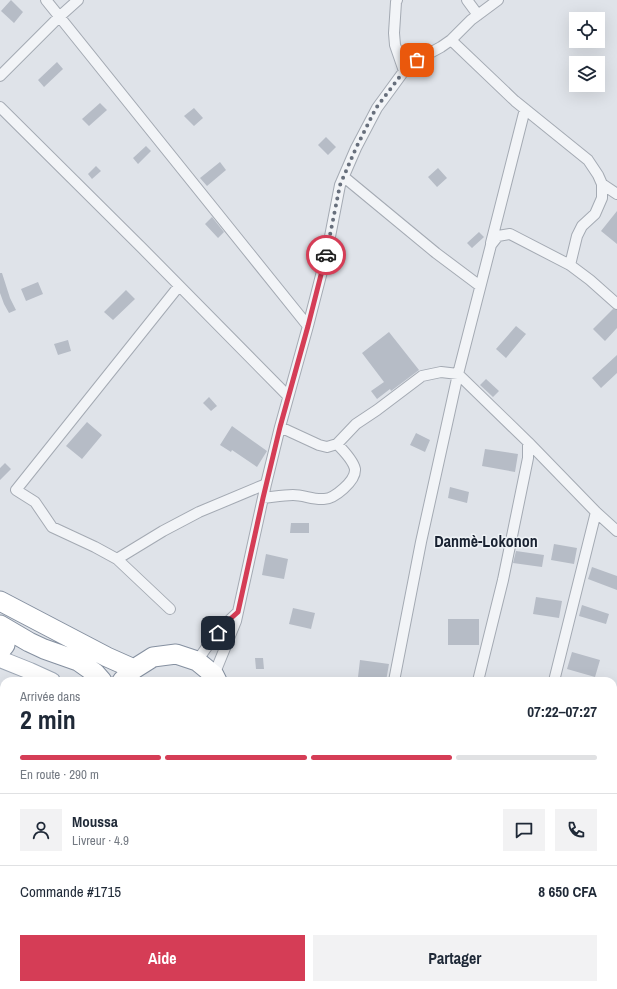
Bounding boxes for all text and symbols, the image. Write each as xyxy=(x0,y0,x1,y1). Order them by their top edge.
map controls xyxy=(569,12,605,92)
button: locate xyxy=(569,12,605,48)
pin xyxy=(400,43,434,77)
icon: bag xyxy=(406,49,428,71)
button: layers xyxy=(569,56,605,92)
courier xyxy=(306,235,346,275)
icon: car xyxy=(315,244,337,266)
district label: Danmè-Lokonon xyxy=(434,530,538,552)
pin xyxy=(201,616,235,650)
icon: home xyxy=(207,622,229,644)
text: Arrivée dans xyxy=(20,688,80,705)
text: 07:22–07:27 xyxy=(527,701,597,722)
text: 2 min xyxy=(20,702,76,737)
text: En route · 290 m xyxy=(20,766,99,783)
button: person xyxy=(20,809,62,851)
button: chat xyxy=(503,809,545,851)
button: phone xyxy=(555,809,597,851)
text: Moussa xyxy=(72,811,118,832)
text: Livreur · 4.9 xyxy=(72,832,129,849)
text: Commande #1715 xyxy=(20,881,121,902)
text: 8 650 CFA xyxy=(538,881,597,902)
button: Aide xyxy=(20,935,305,981)
button: Partager xyxy=(313,935,597,981)

